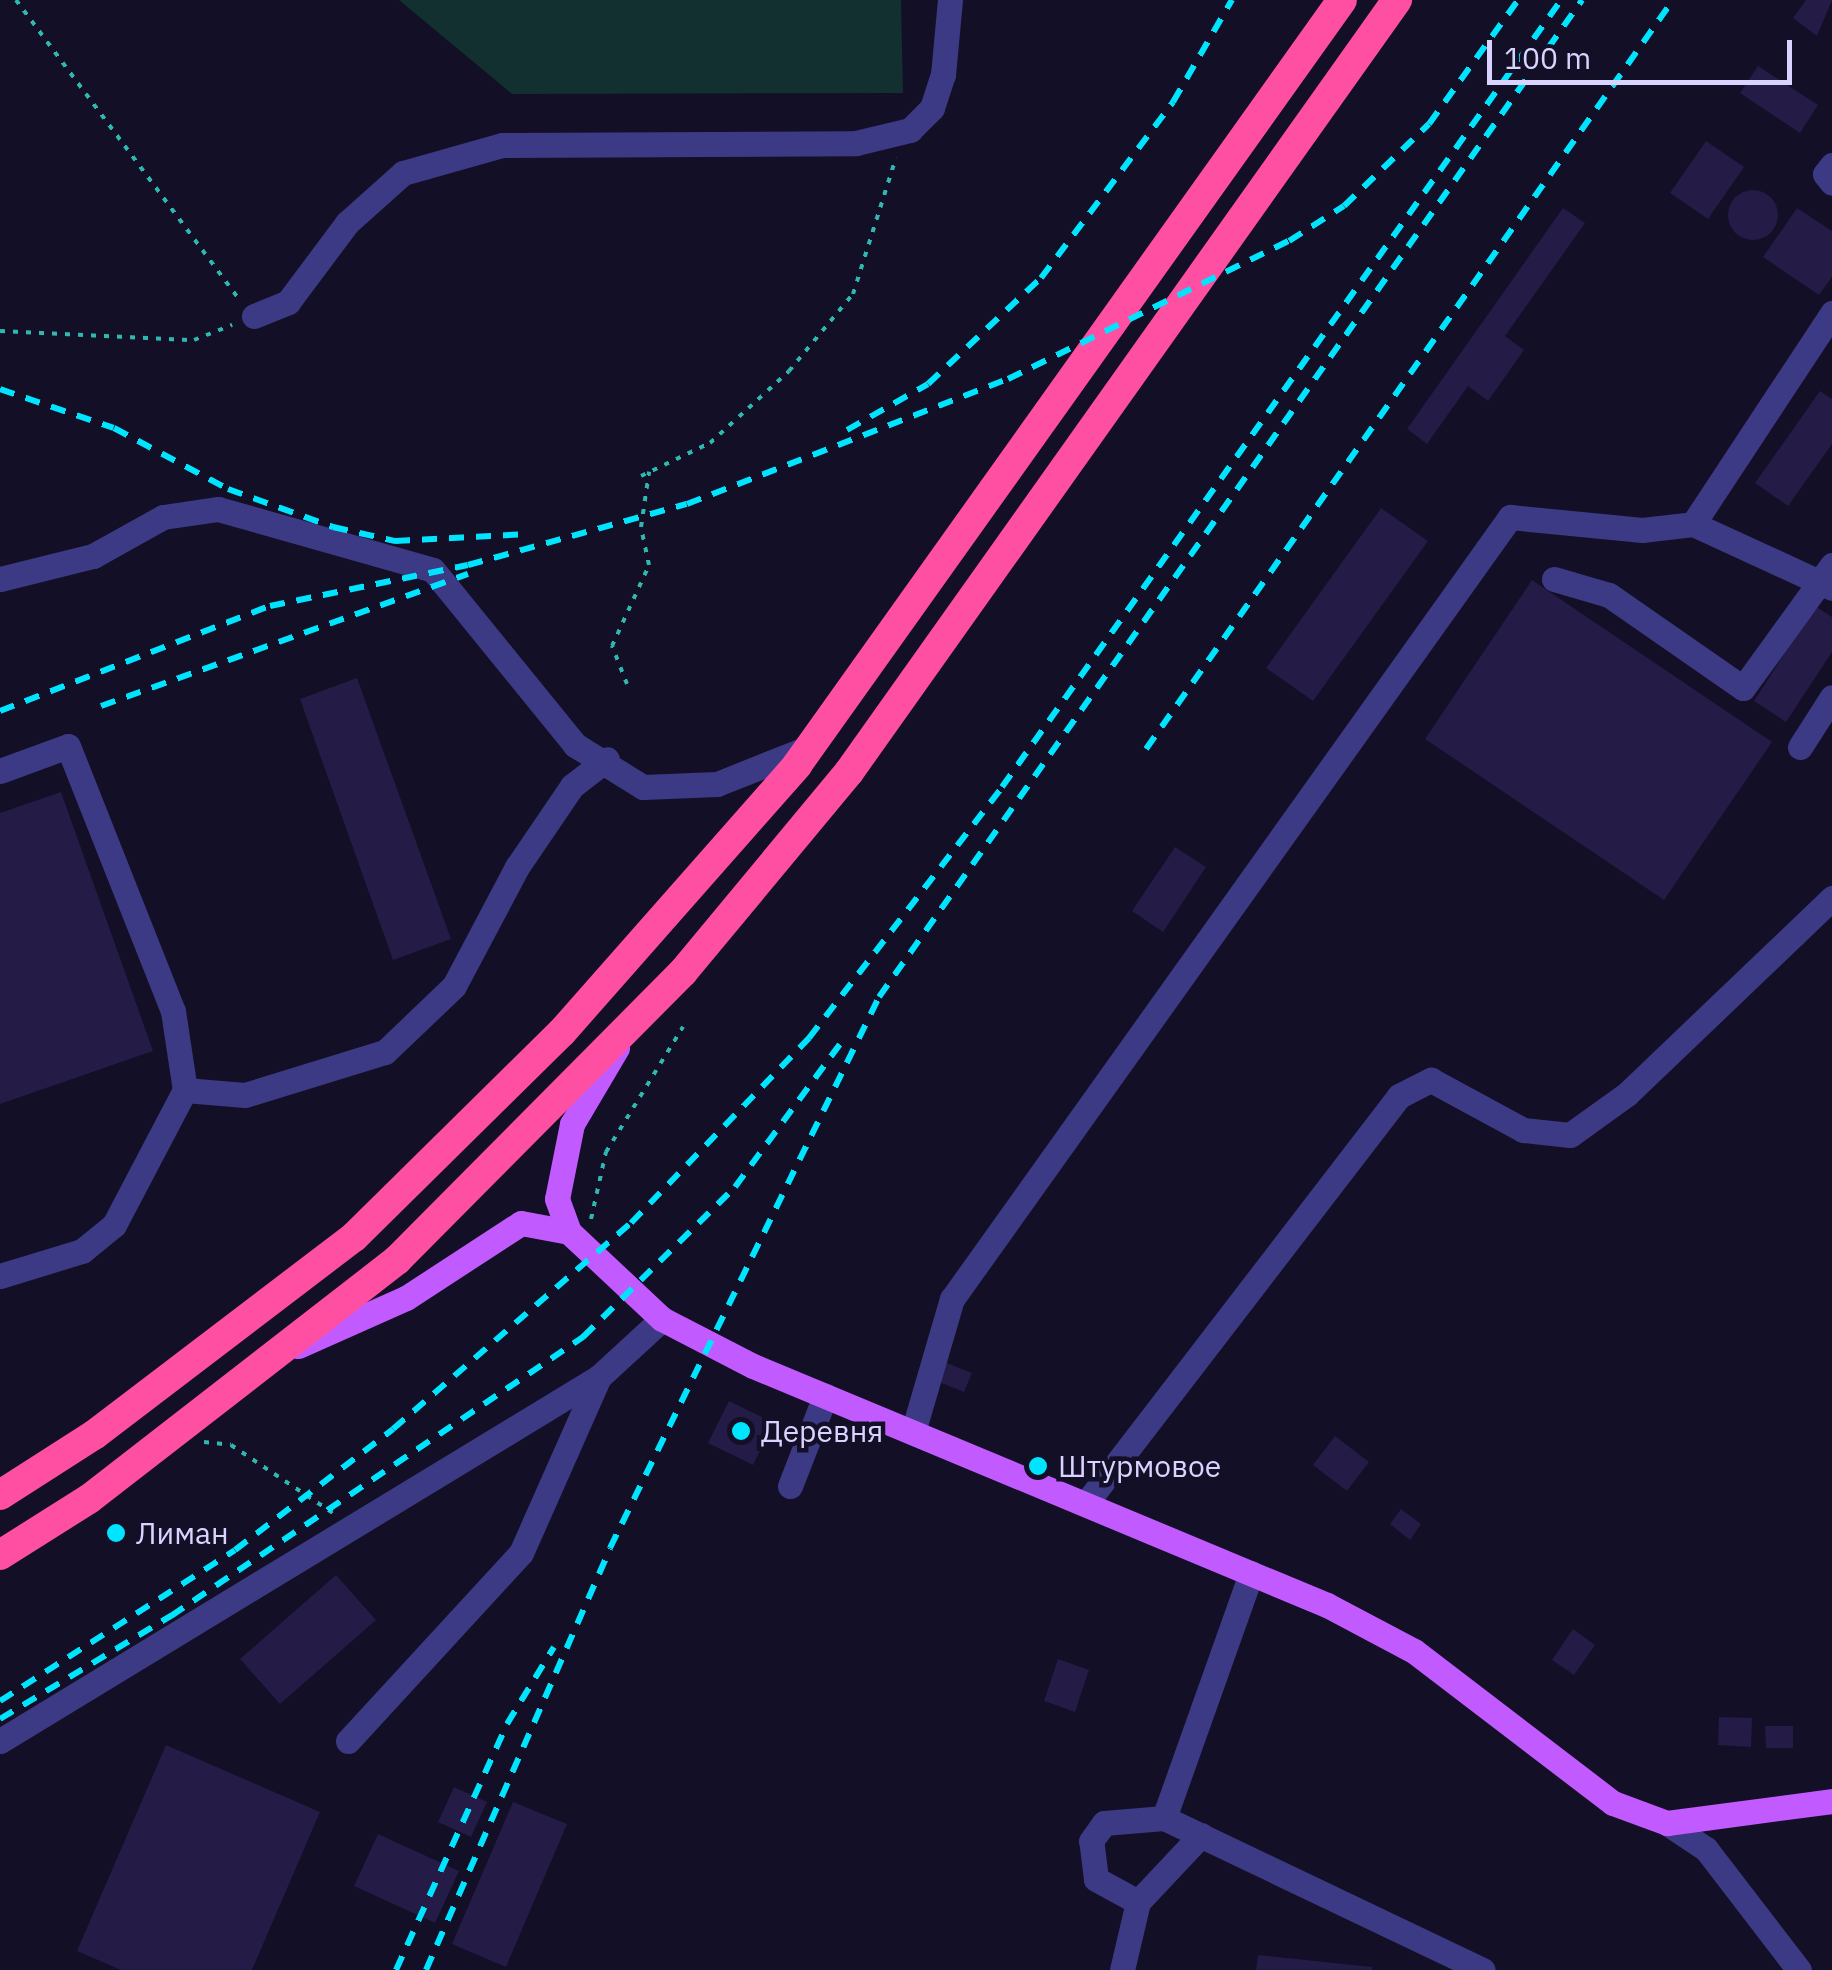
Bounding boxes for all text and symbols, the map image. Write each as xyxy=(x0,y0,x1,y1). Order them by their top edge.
scale bar xyxy=(1492,20,1797,82)
text: 100 m xyxy=(1504,38,1591,77)
place label: Деревня xyxy=(761,1413,883,1449)
marker: Деревня xyxy=(730,1420,752,1442)
place label: Штурмовое xyxy=(1058,1448,1221,1484)
marker: Штурмовое xyxy=(1027,1455,1049,1477)
place label: Лиман xyxy=(136,1515,229,1551)
marker: Лиман xyxy=(105,1522,127,1544)

